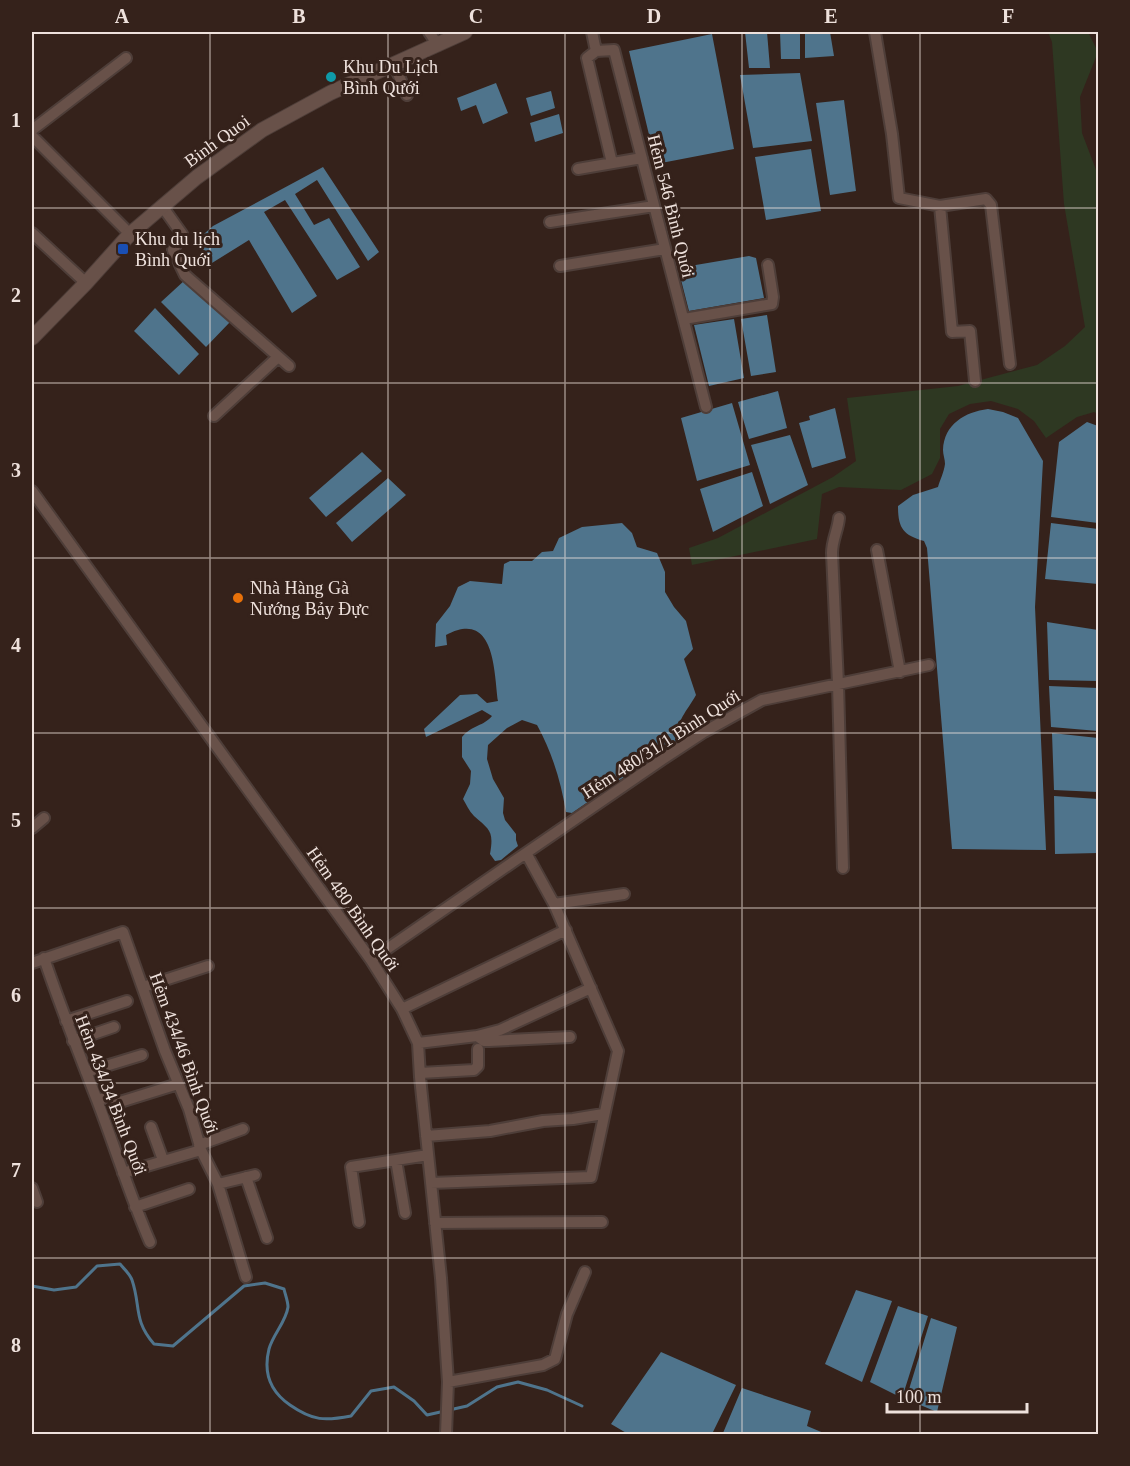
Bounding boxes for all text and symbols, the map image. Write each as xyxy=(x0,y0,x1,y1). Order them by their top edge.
text: A xyxy=(115,5,130,27)
text: B xyxy=(292,5,306,27)
text: C xyxy=(469,5,483,27)
text: D xyxy=(647,5,661,27)
text: E xyxy=(824,5,838,27)
text: F xyxy=(1002,5,1014,27)
place label: Khu Du Lịch Bình Qưới xyxy=(343,57,438,98)
marker: Khu Du Lịch Bình Qưới xyxy=(324,70,338,84)
text: 1 xyxy=(11,109,21,131)
street label: Binh Quoi xyxy=(181,111,253,171)
street label: Hẻm 546 Bình Quới xyxy=(644,132,698,280)
place label: Khu du lịch Bình Quới xyxy=(135,229,220,270)
marker: Khu du lịch Bình Quới xyxy=(116,242,130,256)
text: 2 xyxy=(11,284,21,306)
text: 3 xyxy=(11,459,21,481)
place label: Nhà Hàng Gà Nướng Bảy Đực xyxy=(250,578,369,619)
marker: Nhà Hàng Gà Nướng Bảy Đực xyxy=(231,591,245,605)
text: 4 xyxy=(11,634,21,656)
street label: Hẻm 480/31/1 Bình Quới xyxy=(578,685,744,803)
text: 5 xyxy=(11,809,21,831)
street label: Hẻm 480 Bình Quới xyxy=(303,843,403,975)
street label: Hẻm 434/46 Bình Quới xyxy=(146,970,222,1136)
text: 6 xyxy=(11,984,21,1006)
street label: Hẻm 434/34 Bình Quới xyxy=(71,1012,151,1178)
text: 7 xyxy=(11,1159,21,1181)
text: 8 xyxy=(11,1334,21,1356)
scale bar xyxy=(887,1376,1026,1414)
text: 100 m xyxy=(896,1387,942,1407)

